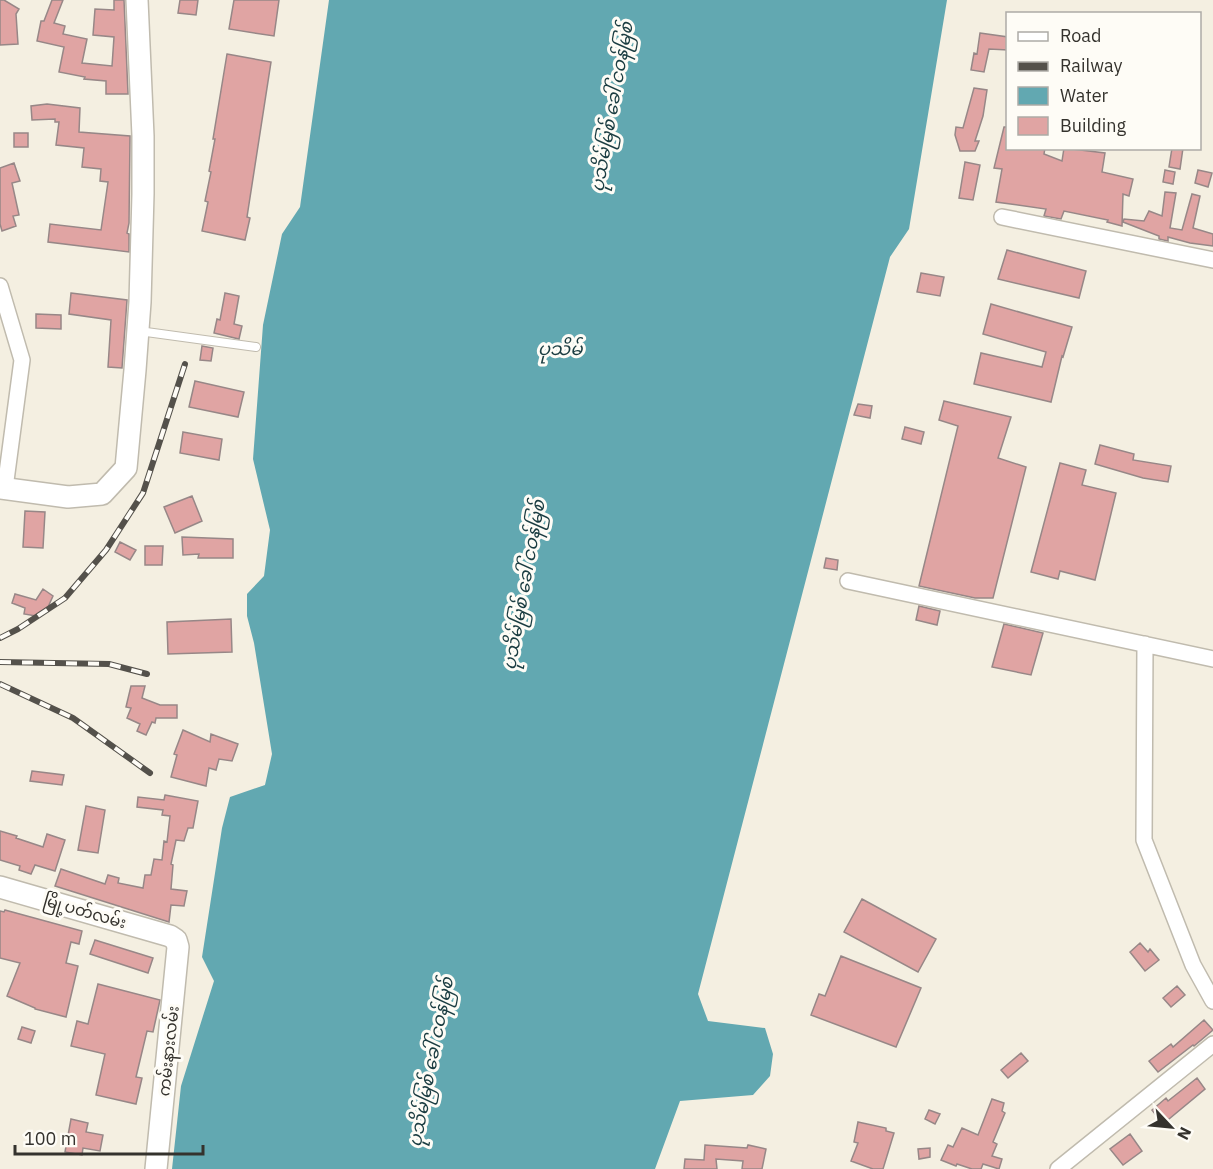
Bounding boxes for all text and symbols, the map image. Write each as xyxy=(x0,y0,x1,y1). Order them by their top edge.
legend xyxy=(1006,12,1201,150)
water label: ပုသိမ်မြစ် ခေါ် ငဝန်မြစ် xyxy=(584,19,642,194)
text: Road xyxy=(1060,24,1101,47)
text: Railway xyxy=(1060,54,1122,77)
text: Water xyxy=(1060,84,1109,107)
text: Building xyxy=(1060,114,1127,137)
water label: ပုသိမ် xyxy=(538,336,584,364)
water label: ပုသိမ်မြစ် ခေါ် ငဝန်မြစ် xyxy=(496,497,554,672)
street label: မြို့ပတ်လမ်း xyxy=(40,889,129,936)
water label: ပုသိမ်မြစ် ခေါ် ငဝန်မြစ် xyxy=(402,974,462,1149)
street label: ကမ်းနားလမ်း xyxy=(152,1005,187,1098)
north arrow xyxy=(1141,1097,1201,1157)
scale bar xyxy=(15,1118,202,1156)
text: N xyxy=(1173,1124,1196,1143)
text: 100 m xyxy=(24,1127,76,1150)

